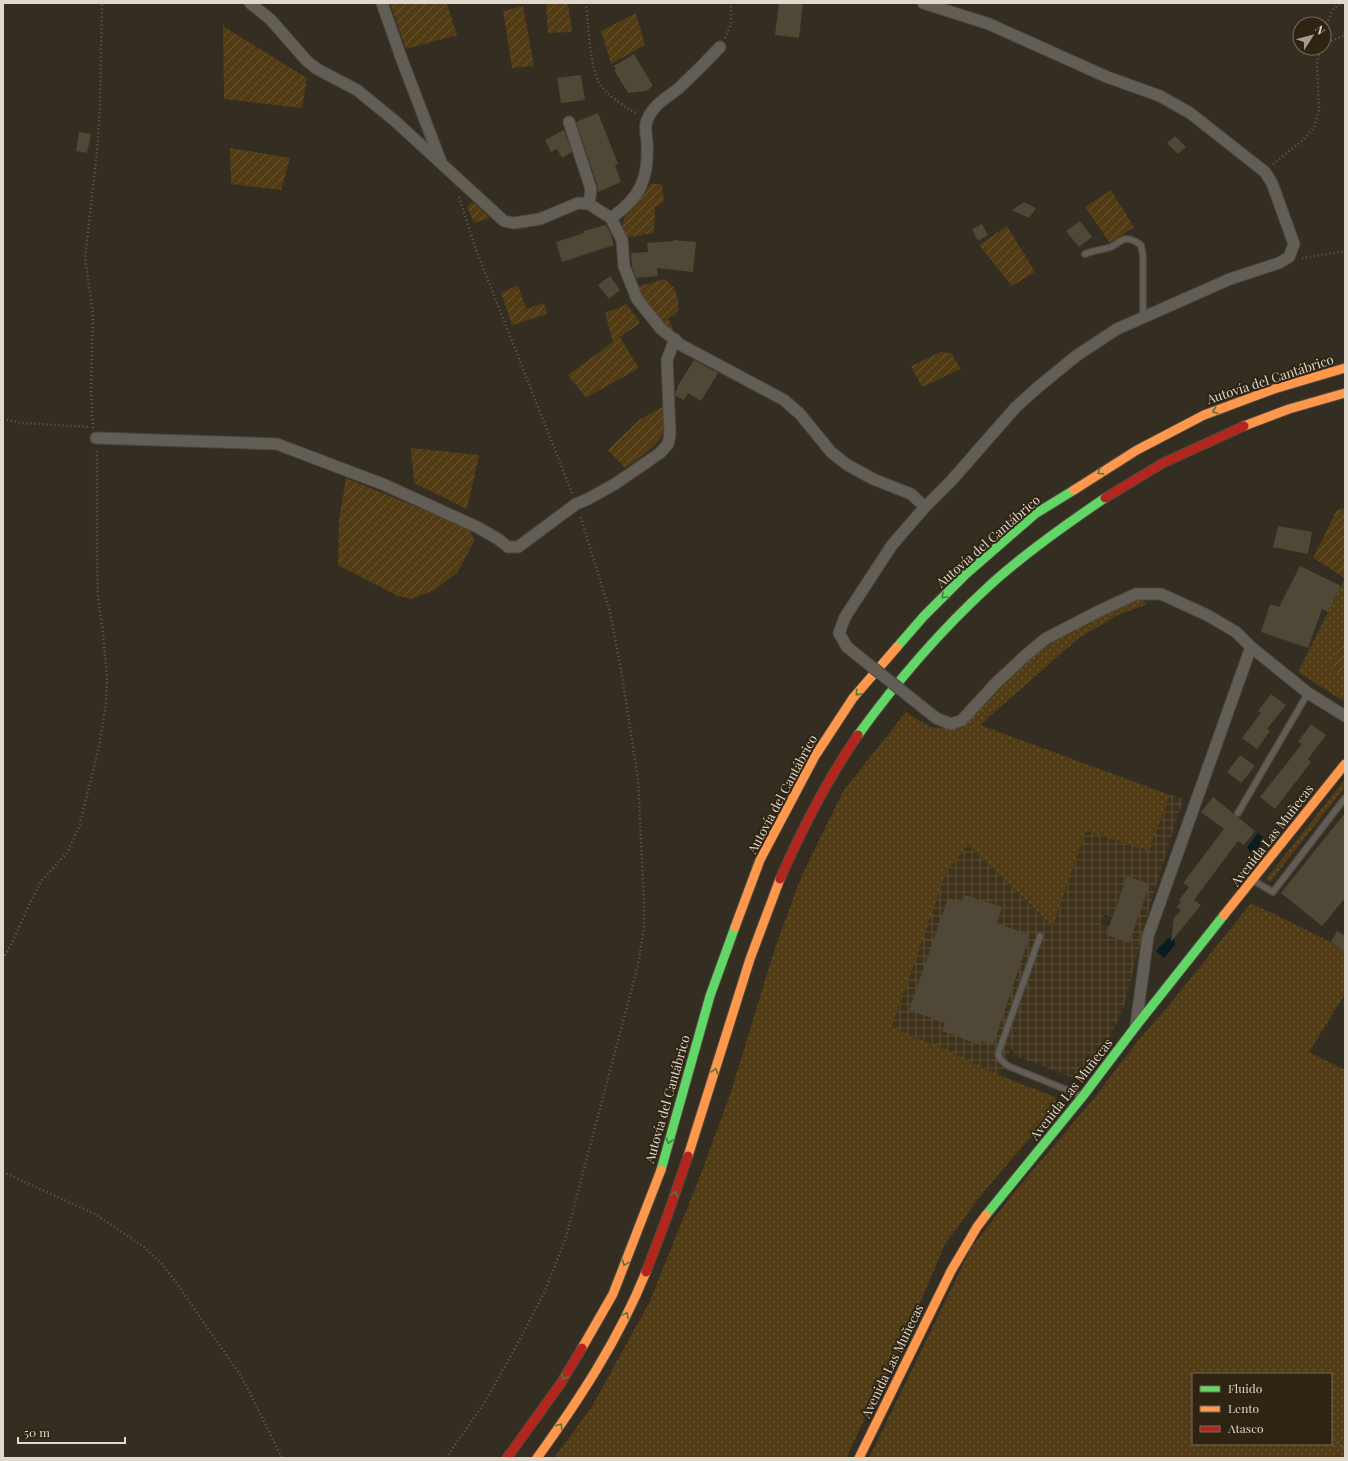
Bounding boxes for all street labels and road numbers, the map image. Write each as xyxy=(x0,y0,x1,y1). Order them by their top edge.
street label: Autovía del Cantábrico xyxy=(1203,350,1335,407)
street label: Autovía del Cantábrico xyxy=(931,491,1043,591)
street label: Autovía del Cantábrico xyxy=(743,731,820,857)
street label: Avenida Las Muñecas xyxy=(1226,780,1317,890)
street label: Autovía del Cantábrico xyxy=(640,1033,693,1166)
street label: Avenida Las Muñecas xyxy=(1025,1034,1116,1144)
street label: Avenida Las Muñecas xyxy=(856,1301,927,1421)

